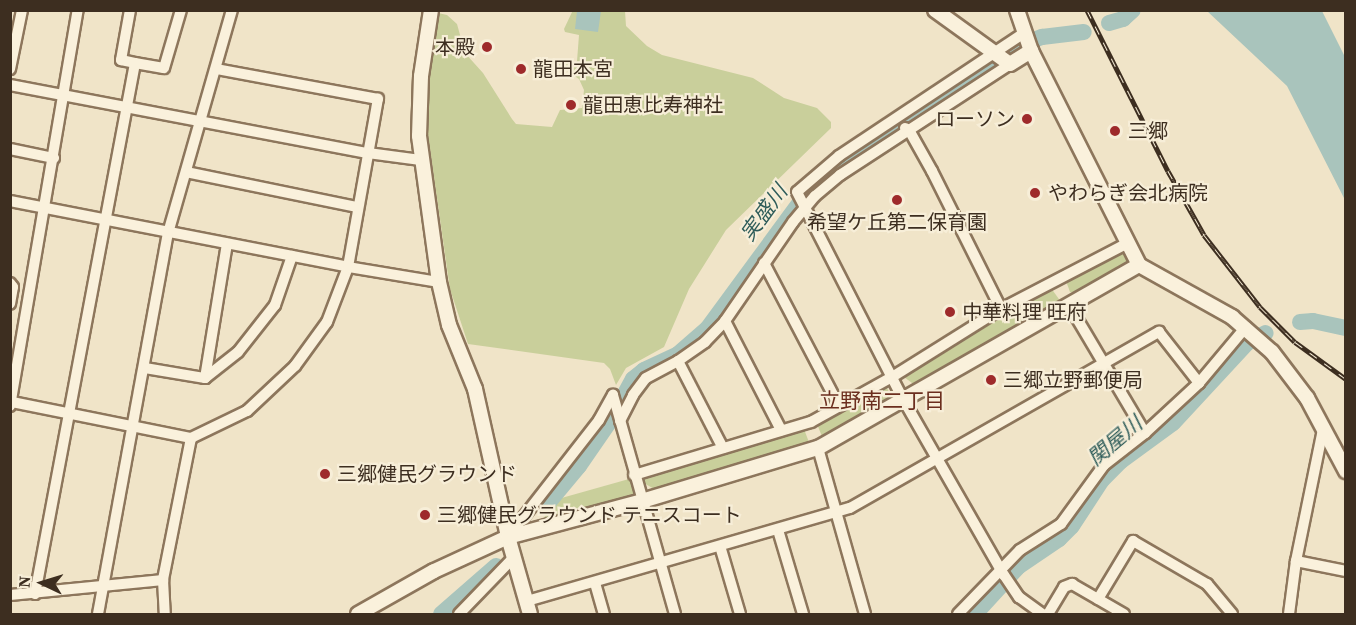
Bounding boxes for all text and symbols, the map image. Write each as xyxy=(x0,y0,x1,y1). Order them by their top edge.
place label: 本殿 xyxy=(435,35,475,59)
marker: 本殿 xyxy=(480,40,494,54)
place label: 龍田本宮 xyxy=(533,57,613,81)
marker: 龍田本宮 xyxy=(514,62,528,76)
place label: 龍田恵比寿神社 xyxy=(583,93,723,117)
marker: 龍田恵比寿神社 xyxy=(564,98,578,112)
place label: ローソン xyxy=(935,107,1015,131)
marker: ローソン xyxy=(1020,112,1034,126)
place label: 三郷 xyxy=(1128,119,1168,143)
marker: 三郷 xyxy=(1106,122,1124,140)
water label: 実盛川 xyxy=(735,180,793,246)
place label: やわらぎ会北病院 xyxy=(1048,181,1208,205)
marker: やわらぎ会北病院 xyxy=(1026,184,1044,202)
marker: 希望ケ丘第二保育園 xyxy=(890,193,904,207)
place label: 希望ケ丘第二保育園 xyxy=(807,210,987,234)
place label: 中華料理 旺府 xyxy=(962,300,1087,324)
marker: 中華料理 旺府 xyxy=(943,305,957,319)
place label: 三郷立野郵便局 xyxy=(1003,368,1143,392)
marker: 三郷立野郵便局 xyxy=(984,373,998,387)
district label: 立野南二丁目 xyxy=(819,388,945,414)
water label: 関屋川 xyxy=(1083,411,1147,471)
place label: 三郷健民グラウンド xyxy=(337,462,517,486)
marker: 三郷健民グラウンド xyxy=(318,467,332,481)
place label: 三郷健民グラウンド テニスコート xyxy=(437,503,742,527)
marker: 三郷健民グラウンド テニスコート xyxy=(418,508,432,522)
north arrow xyxy=(12,553,72,613)
text: N xyxy=(13,575,35,588)

